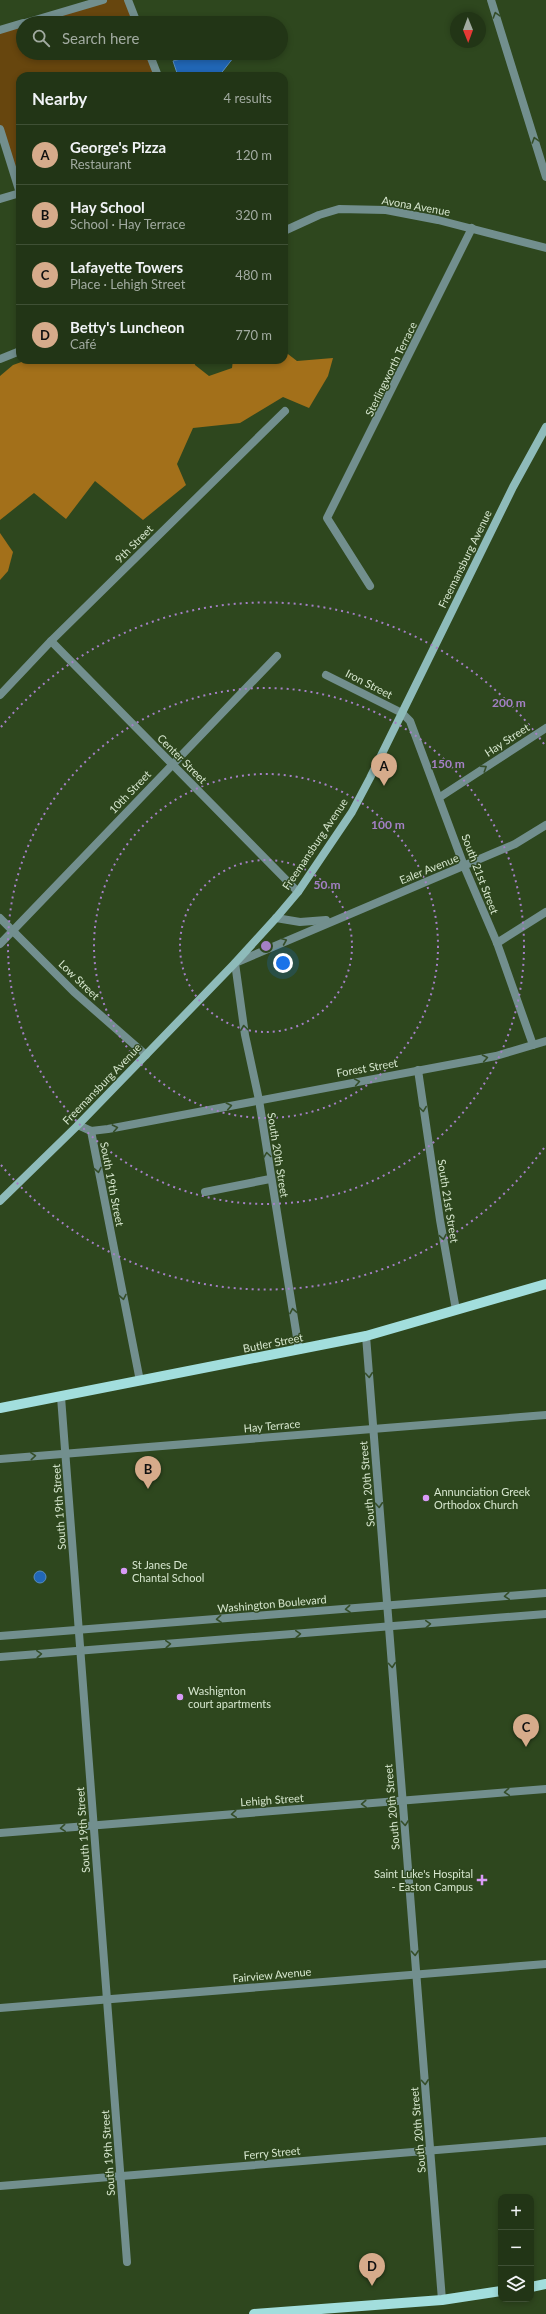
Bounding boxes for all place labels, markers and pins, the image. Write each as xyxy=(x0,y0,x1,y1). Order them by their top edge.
pin: A xyxy=(371,753,397,786)
centre of rings xyxy=(259,939,273,953)
pin: B xyxy=(135,1456,161,1489)
place label: Annunciation Greek Orthodox Church xyxy=(434,1485,531,1511)
marker: Annunciation Greek Orthodox Church xyxy=(421,1493,431,1503)
place label: St Janes De Chantal School xyxy=(132,1558,204,1584)
marker: St Janes De Chantal School xyxy=(119,1566,129,1576)
place label: Washignton court apartments xyxy=(188,1684,271,1710)
marker: Washignton court apartments xyxy=(175,1692,185,1702)
pin: C xyxy=(513,1714,539,1747)
place label: Saint Luke's Hospital - Easton Campus xyxy=(374,1867,473,1893)
marker: Saint Luke's Hospital - Easton Campus xyxy=(476,1874,488,1886)
pin: D xyxy=(359,2253,385,2286)

